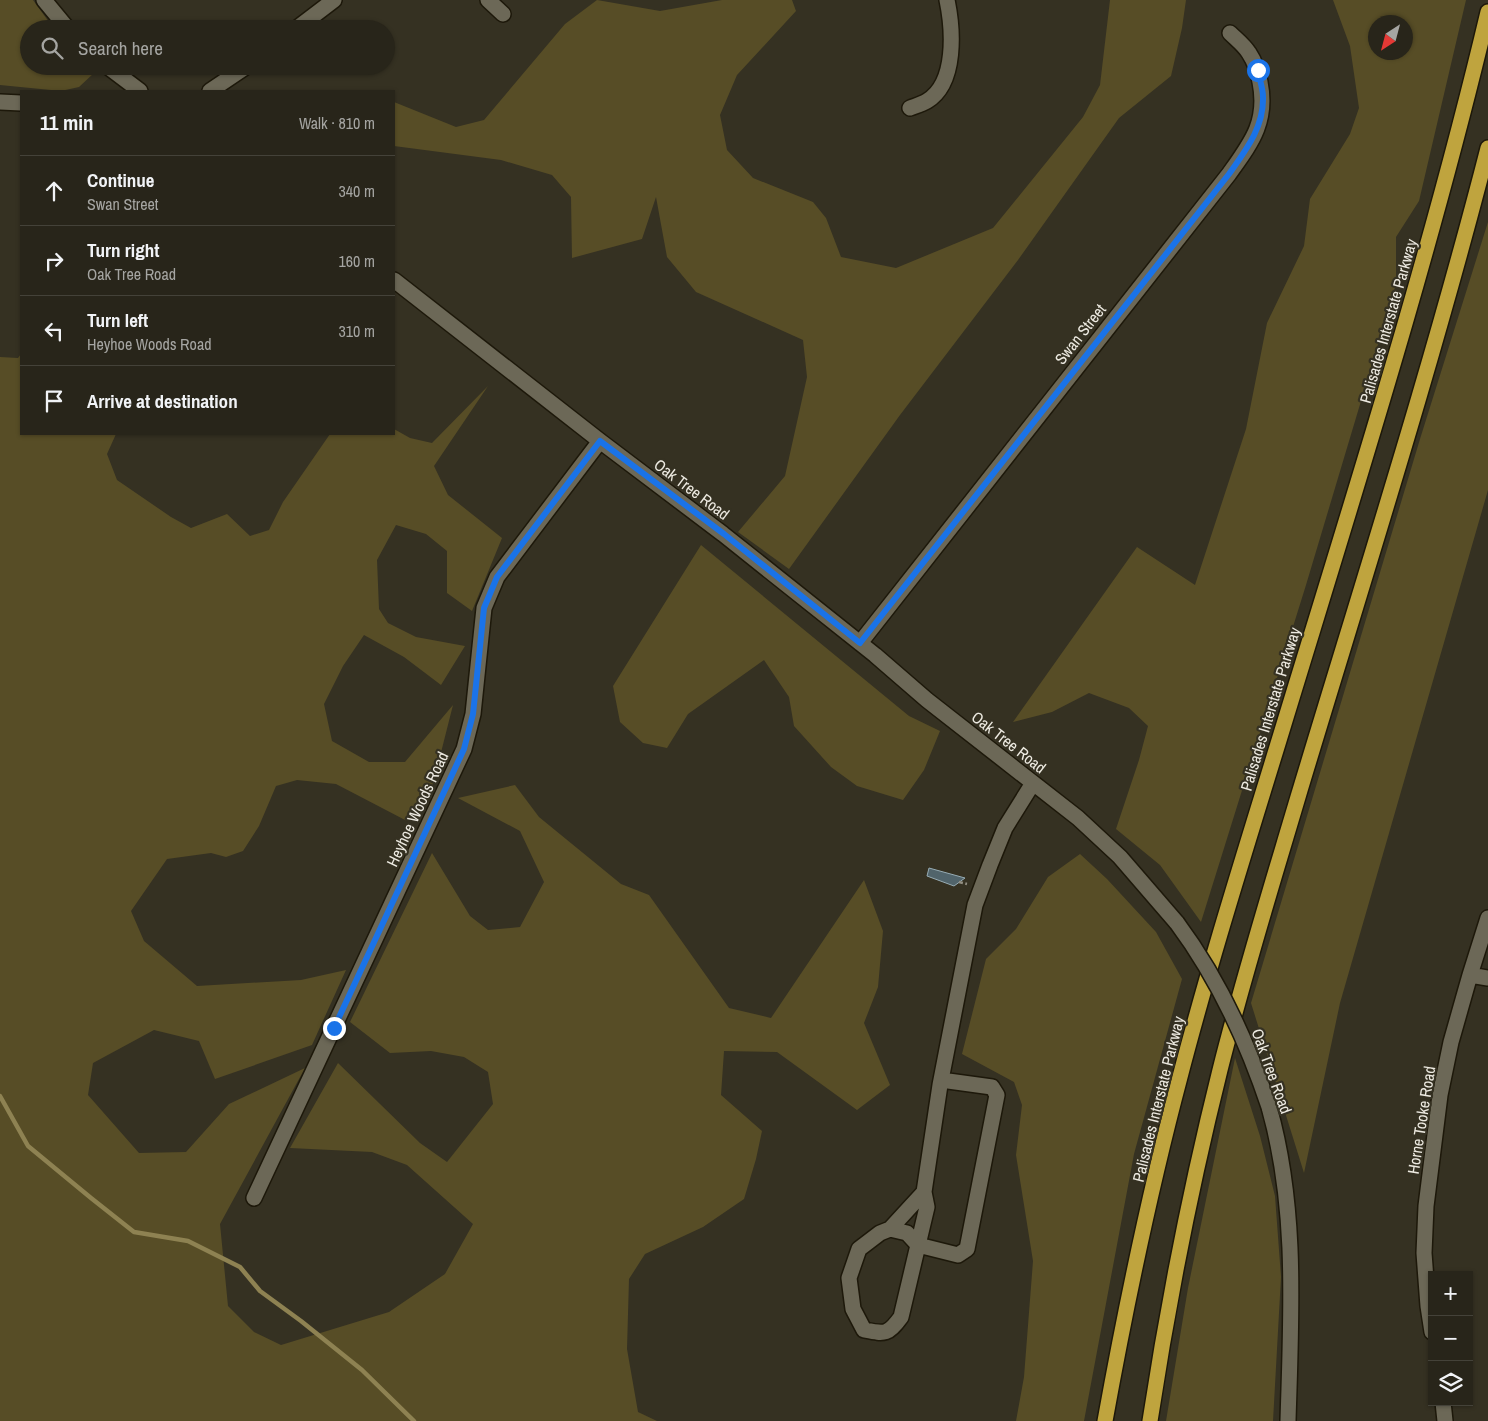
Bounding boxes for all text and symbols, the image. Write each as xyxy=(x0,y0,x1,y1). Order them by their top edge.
north arrow xyxy=(1368,15,1413,60)
search box xyxy=(20,20,395,75)
icon: search xyxy=(38,34,66,62)
text: Search here xyxy=(78,35,163,61)
route start xyxy=(1247,59,1270,82)
text: 11 min xyxy=(40,108,94,137)
text: Walk · 810 m xyxy=(299,112,375,134)
text: Continue xyxy=(87,167,155,193)
icon: ahead xyxy=(40,177,68,205)
text: 340 m xyxy=(339,180,375,202)
text: Swan Street xyxy=(87,193,158,215)
street label: Palisades Interstate Parkway xyxy=(1354,236,1422,406)
text: Turn right xyxy=(87,237,159,263)
icon: right xyxy=(40,247,68,275)
text: 160 m xyxy=(339,250,375,272)
text: Oak Tree Road xyxy=(87,263,176,285)
street label: Swan Street xyxy=(1049,299,1111,369)
text: Turn left xyxy=(87,307,148,333)
icon: left xyxy=(40,317,68,345)
text: 310 m xyxy=(339,320,375,342)
text: Heyhoe Woods Road xyxy=(87,333,211,355)
icon: arrive xyxy=(40,387,68,415)
text: Arrive at destination xyxy=(87,388,238,414)
street label: Oak Tree Road xyxy=(650,453,734,525)
street label: Palisades Interstate Parkway xyxy=(1235,624,1305,793)
street label: Oak Tree Road xyxy=(967,706,1051,778)
street label: Heyhoe Woods Road xyxy=(381,748,453,870)
street label: Palisades Interstate Parkway xyxy=(1127,1013,1189,1184)
route end xyxy=(323,1017,346,1040)
street label: Oak Tree Road xyxy=(1246,1025,1298,1117)
street label: Horne Tooke Road xyxy=(1402,1064,1440,1176)
map controls xyxy=(1428,1271,1473,1406)
button: + xyxy=(1428,1271,1473,1316)
button: − xyxy=(1428,1316,1473,1361)
button: layers xyxy=(1428,1361,1473,1406)

